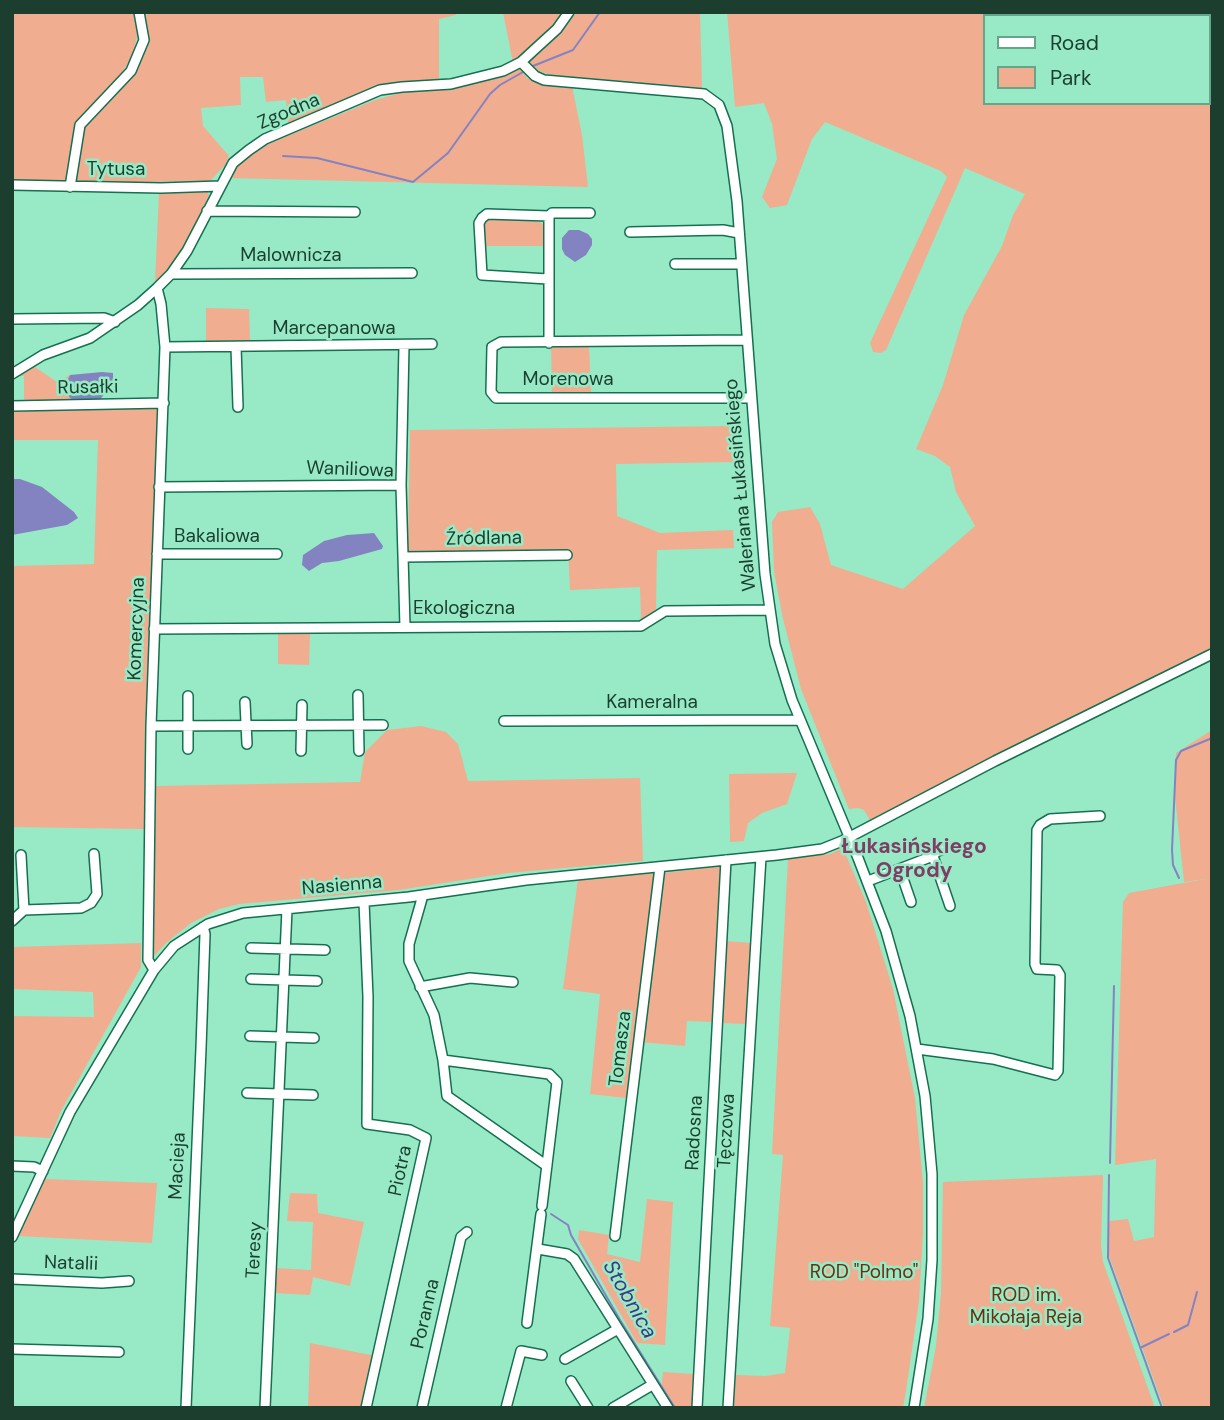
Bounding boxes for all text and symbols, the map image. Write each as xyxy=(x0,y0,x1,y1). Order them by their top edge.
legend xyxy=(982,14,1210,105)
text: Road xyxy=(1050,29,1099,57)
text: Park xyxy=(1050,64,1091,92)
street label: Zgodna xyxy=(255,89,323,135)
street label: Tytusa xyxy=(87,159,145,181)
street label: Malownicza xyxy=(240,245,342,267)
street label: Marcepanowa xyxy=(272,318,396,340)
street label: Morenowa xyxy=(522,369,614,391)
street label: Rusałki xyxy=(57,376,119,400)
street label: Waleriana Łukasińskiego xyxy=(720,378,762,592)
street label: Waniliowa xyxy=(306,457,394,483)
street label: Bakaliowa xyxy=(174,526,260,548)
street label: Źródlana xyxy=(446,527,522,551)
street label: Komercyjna xyxy=(124,577,150,681)
street label: Ekologiczna xyxy=(413,598,515,620)
street label: Kameralna xyxy=(606,692,698,714)
district label: Łukasińskiego Ogrody xyxy=(841,834,987,884)
street label: Nasienna xyxy=(301,871,383,901)
street label: Tomasza xyxy=(605,1010,637,1088)
street label: Tęczowa xyxy=(714,1093,740,1169)
street label: Radosna xyxy=(682,1095,708,1171)
street label: Macieja xyxy=(165,1132,191,1200)
street label: Piotra xyxy=(385,1144,417,1198)
street label: Teresy xyxy=(242,1221,268,1279)
street label: Natalii xyxy=(43,1252,99,1276)
water label: Stobnica xyxy=(596,1256,662,1344)
park label: ROD "Polmo" xyxy=(810,1262,918,1284)
street label: Poranna xyxy=(407,1277,445,1351)
park label: ROD im. Mikołaja Reja xyxy=(970,1285,1082,1329)

